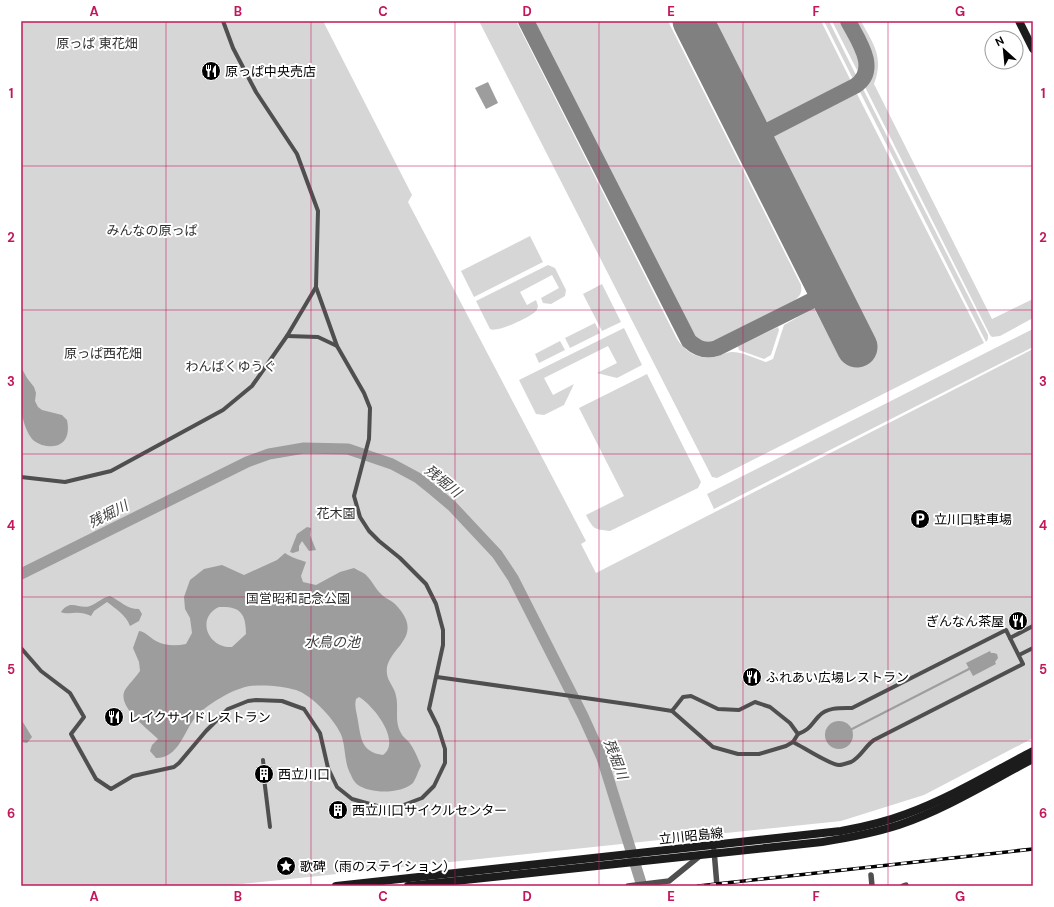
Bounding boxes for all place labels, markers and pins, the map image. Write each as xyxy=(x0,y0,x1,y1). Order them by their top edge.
restaurant icon: 原っぱ中央売店 xyxy=(200,60,222,82)
place label: 原っぱ中央売店 xyxy=(225,63,316,80)
parking icon: 立川口駐車場 xyxy=(909,508,931,530)
place label: 立川口駐車場 xyxy=(934,511,1012,528)
restaurant icon: ぎんなん茶屋 xyxy=(1007,610,1029,632)
place label: ぎんなん茶屋 xyxy=(926,613,1004,630)
restaurant icon: ふれあい広場レストラン xyxy=(741,666,763,688)
place label: ふれあい広場レストラン xyxy=(766,669,909,686)
restaurant icon: レイクサイドレストラン xyxy=(103,706,125,728)
place label: レイクサイドレストラン xyxy=(128,709,271,726)
building icon: 西立川口 xyxy=(253,763,275,785)
place label: 西立川口 xyxy=(278,766,330,783)
building icon: 西立川口サイクルセンター xyxy=(327,799,349,821)
place label: 西立川口サイクルセンター xyxy=(352,802,507,819)
place icon: 歌碑（雨のステイション） xyxy=(275,855,297,877)
place label: 歌碑（雨のステイション） xyxy=(300,858,456,875)

